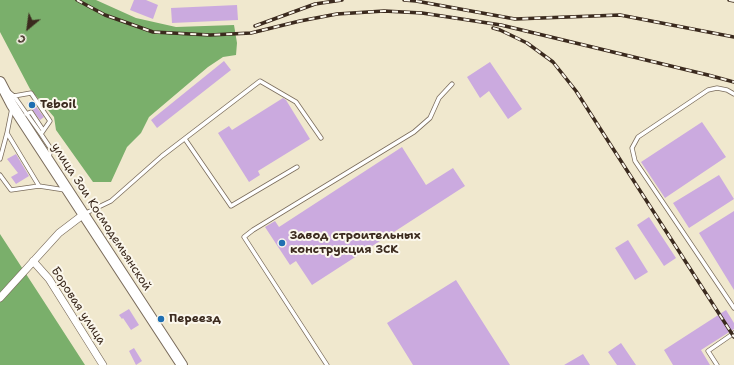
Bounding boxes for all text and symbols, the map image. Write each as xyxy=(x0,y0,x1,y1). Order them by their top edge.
north arrow xyxy=(8,8,48,48)
text: С xyxy=(15,31,29,47)
place label: Teboil xyxy=(40,98,76,112)
marker: Teboil xyxy=(27,100,37,110)
street label: улица Зои Космодемьянской xyxy=(48,140,154,294)
place label: Завод строительных конструкция ЗСК xyxy=(290,229,421,257)
marker: Завод строительных конструкция ЗСК xyxy=(277,238,287,248)
street label: Боровая улица xyxy=(48,264,108,348)
place label: Переезд xyxy=(169,312,221,326)
marker: Переезд xyxy=(156,314,166,324)

